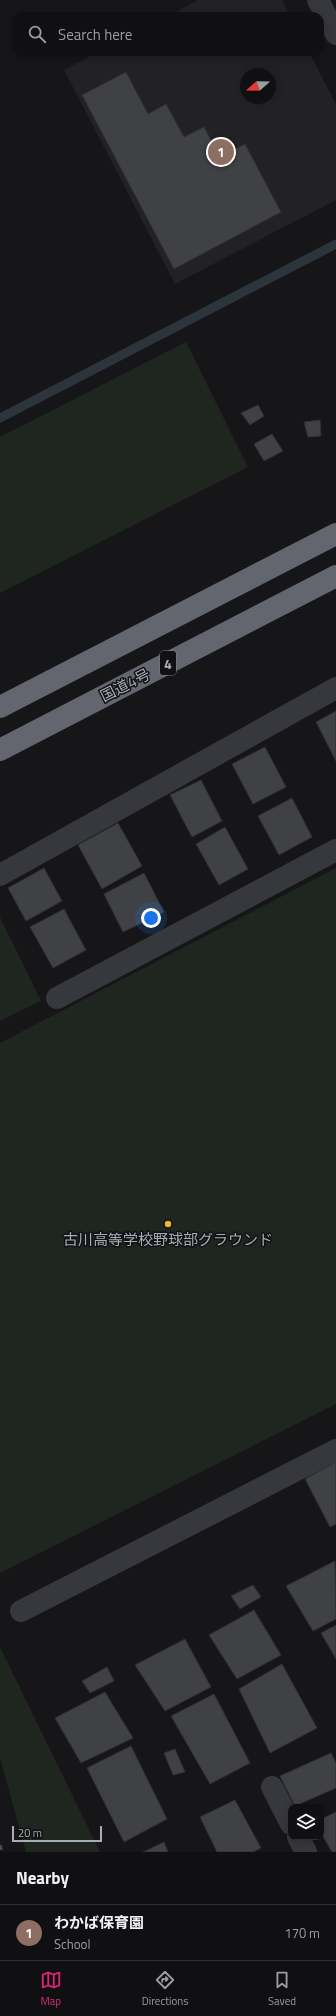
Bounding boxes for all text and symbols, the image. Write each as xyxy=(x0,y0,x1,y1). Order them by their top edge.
search box xyxy=(12,12,324,56)
icon: search xyxy=(26,23,48,45)
text: Search here xyxy=(58,23,132,46)
north arrow xyxy=(240,68,276,104)
pin: 1 xyxy=(208,137,234,167)
road number: 4 xyxy=(160,651,176,675)
street label: 国道4号 xyxy=(96,663,154,707)
your location xyxy=(141,908,161,928)
marker: 古川高等学校野球部グラウンド xyxy=(163,1219,173,1229)
place label: 古川高等学校野球部グラウンド xyxy=(63,1228,273,1251)
map controls xyxy=(288,1804,324,1840)
button: layers xyxy=(288,1804,324,1840)
scale bar xyxy=(12,1824,102,1843)
text: 20 m xyxy=(18,1825,42,1841)
text: Nearby xyxy=(16,1865,69,1891)
text: わかば保育園 xyxy=(54,1911,144,1934)
text: 1 xyxy=(25,1923,33,1943)
text: 170 m xyxy=(284,1923,320,1943)
text: School xyxy=(54,1934,90,1954)
tab: Map xyxy=(40,1969,62,2009)
tab: Directions xyxy=(142,1969,188,2009)
tab: Saved xyxy=(268,1969,296,2009)

